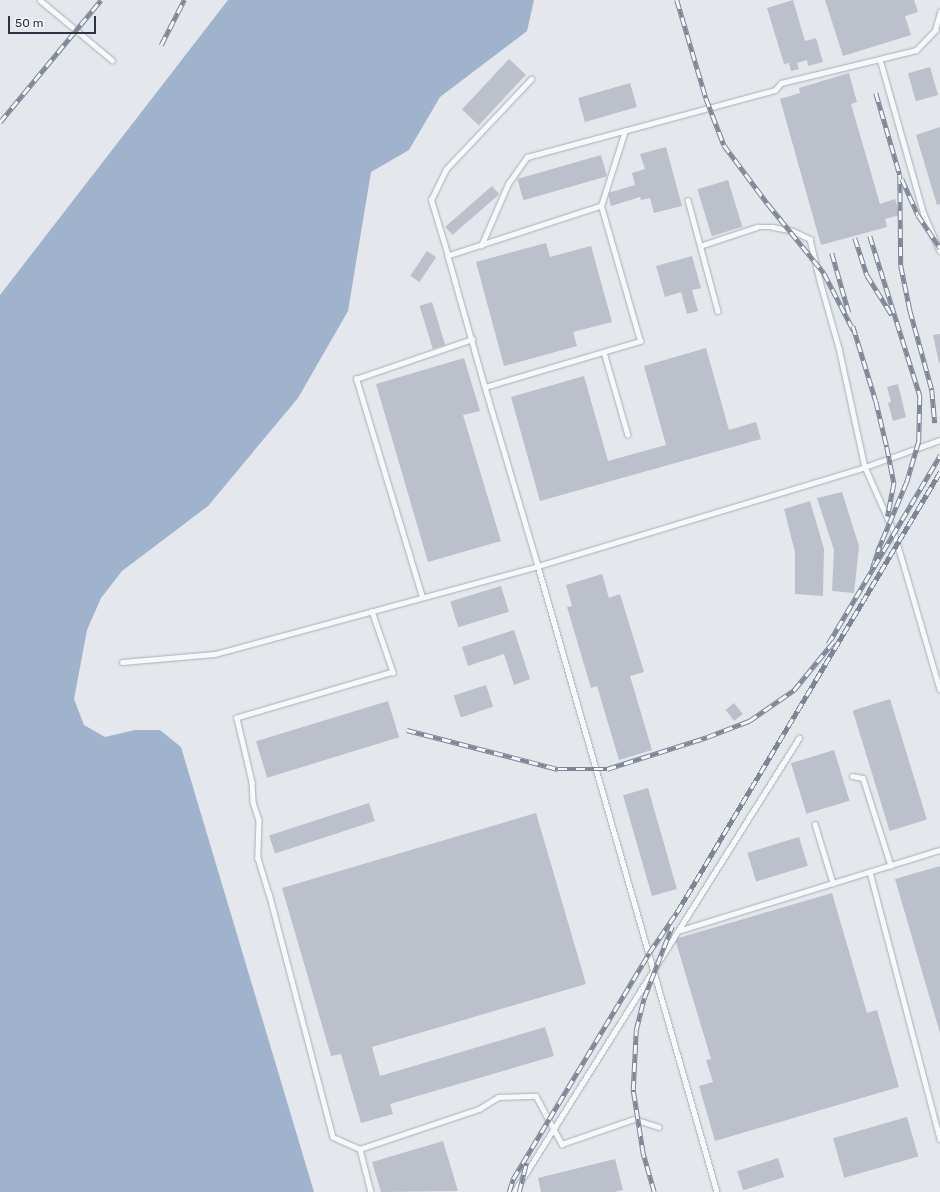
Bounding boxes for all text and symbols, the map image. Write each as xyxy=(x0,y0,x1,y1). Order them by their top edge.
scale bar xyxy=(10,8,98,34)
text: 50 m xyxy=(15,16,43,30)

